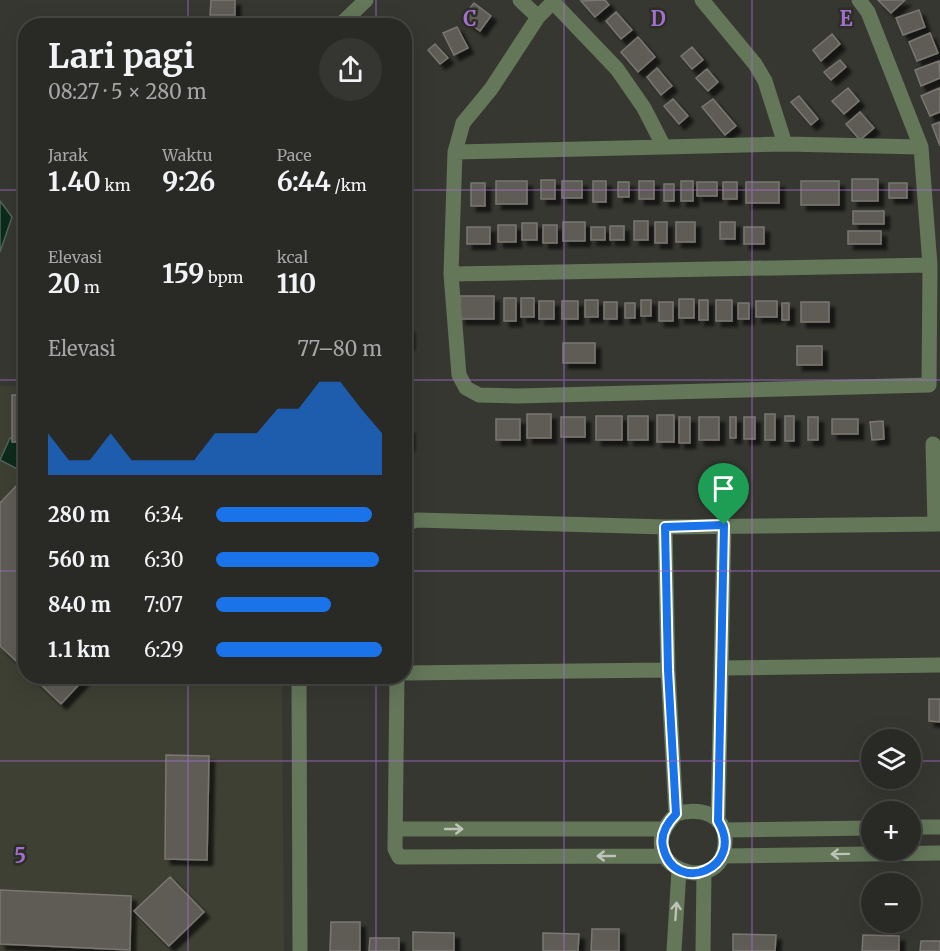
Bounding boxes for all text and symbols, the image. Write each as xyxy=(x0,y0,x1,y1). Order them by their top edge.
text: C xyxy=(463,6,477,31)
text: D xyxy=(650,6,666,31)
text: E xyxy=(839,6,853,31)
text: Lari pagi xyxy=(48,36,195,77)
button: share xyxy=(319,38,382,101)
text: 08:27 · 5 × 280 m xyxy=(48,79,207,104)
text: Jarak xyxy=(48,145,88,165)
text: Waktu xyxy=(162,145,213,165)
text: Pace xyxy=(277,145,312,165)
text: 1.40 xyxy=(48,165,101,198)
text: 9:26 xyxy=(162,165,215,198)
text: 6:44 xyxy=(277,165,331,198)
text: km xyxy=(101,175,131,195)
text: /km xyxy=(331,175,367,195)
text: Elevasi xyxy=(48,247,102,267)
text: kcal xyxy=(277,247,308,267)
text: 159 xyxy=(162,257,204,290)
text: 20 xyxy=(48,267,80,300)
text: bpm xyxy=(204,267,243,287)
text: 110 xyxy=(277,267,316,300)
text: m xyxy=(80,277,100,297)
text: Elevasi xyxy=(48,336,116,361)
text: 77–80 m xyxy=(297,336,382,361)
pin xyxy=(698,463,749,525)
icon: arrive xyxy=(707,472,740,505)
text: 280 m xyxy=(48,502,110,527)
text: 6:34 xyxy=(144,502,183,527)
text: 560 m xyxy=(48,547,110,572)
text: 6:30 xyxy=(144,547,184,572)
text: 840 m xyxy=(48,592,111,617)
text: 7:07 xyxy=(144,592,183,617)
text: 1.1 km xyxy=(48,637,110,662)
text: 6:29 xyxy=(144,637,184,662)
map controls xyxy=(861,729,921,933)
button: layers xyxy=(861,729,921,789)
button: + xyxy=(861,801,921,861)
one-way arrow xyxy=(444,823,464,835)
text: 5 xyxy=(14,843,26,868)
one-way arrow xyxy=(830,848,850,860)
one-way arrow xyxy=(597,850,617,862)
button: − xyxy=(861,873,921,933)
one-way arrow xyxy=(671,901,682,921)

